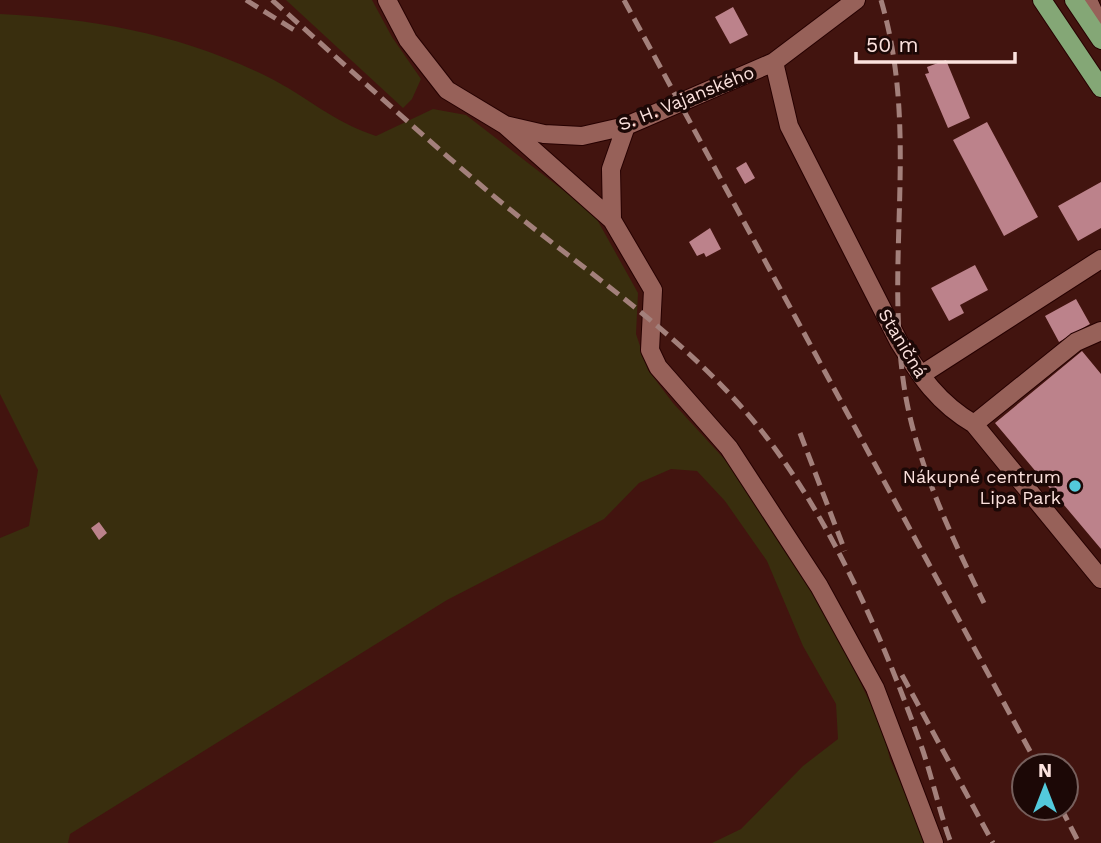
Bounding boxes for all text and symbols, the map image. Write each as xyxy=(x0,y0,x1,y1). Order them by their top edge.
scale bar xyxy=(856,21,1015,65)
text: 50 m xyxy=(866,32,918,57)
street label: S. H. Vajanského xyxy=(615,61,757,135)
street label: Staničná xyxy=(874,305,932,381)
place label: Nákupné centrum Lipa Park xyxy=(903,466,1061,508)
marker: Nákupné centrum Lipa Park xyxy=(1067,478,1083,494)
north arrow xyxy=(1010,752,1080,822)
text: N xyxy=(1038,759,1052,782)

